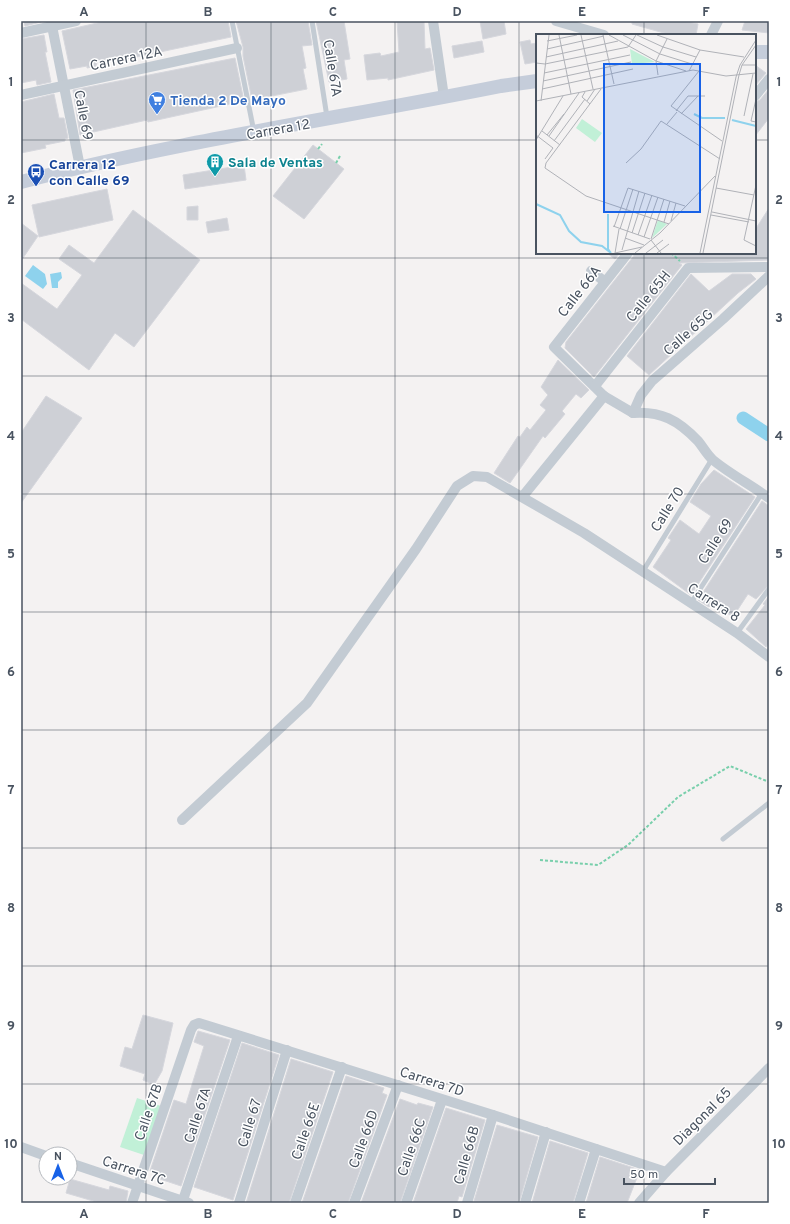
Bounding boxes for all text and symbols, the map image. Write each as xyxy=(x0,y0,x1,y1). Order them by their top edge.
text: A xyxy=(79,5,89,21)
text: B xyxy=(204,5,213,21)
text: C xyxy=(329,5,337,21)
text: D xyxy=(452,5,462,21)
text: E xyxy=(578,5,586,21)
text: F xyxy=(702,5,710,21)
inset map xyxy=(536,34,756,254)
street label: Calle 67A xyxy=(319,38,344,98)
street label: Carrera 12A xyxy=(88,43,164,75)
text: 1 xyxy=(8,75,14,91)
text: 1 xyxy=(776,75,782,91)
street label: Calle 69 xyxy=(69,89,96,142)
supermarket icon: Tienda 2 De Mayo xyxy=(147,90,167,115)
place label: Tienda 2 De Mayo xyxy=(170,93,286,110)
street label: Carrera 12 xyxy=(245,117,311,144)
building icon: Sala de Ventas xyxy=(205,152,225,177)
place label: Sala de Ventas xyxy=(228,155,323,172)
place label: Carrera 12 con Calle 69 xyxy=(49,157,130,190)
bus stop icon: Carrera 12 con Calle 69 xyxy=(26,162,46,187)
text: 2 xyxy=(7,193,15,209)
text: 2 xyxy=(775,193,783,209)
street label: Calle 66A xyxy=(555,263,606,321)
street label: Calle 65H xyxy=(623,268,675,326)
street label: Calle 65G xyxy=(661,306,717,360)
text: 3 xyxy=(7,311,15,327)
text: 3 xyxy=(775,311,783,327)
text: 4 xyxy=(7,429,15,445)
text: 4 xyxy=(775,429,783,445)
street label: Calle 70 xyxy=(648,484,689,535)
street label: Calle 69 xyxy=(695,516,737,568)
text: 5 xyxy=(7,547,15,563)
text: 5 xyxy=(775,547,783,563)
street label: Carrera 8 xyxy=(684,580,743,626)
text: 6 xyxy=(7,665,15,681)
text: 6 xyxy=(775,665,783,681)
text: 7 xyxy=(8,783,15,799)
text: 7 xyxy=(776,783,783,799)
text: 8 xyxy=(7,901,15,917)
text: 8 xyxy=(775,901,783,917)
text: 9 xyxy=(7,1019,15,1035)
text: 9 xyxy=(775,1019,783,1035)
street label: Carrera 7D xyxy=(397,1064,466,1101)
street label: Calle 67B xyxy=(132,1082,167,1143)
street label: Diagonal 65 xyxy=(670,1084,736,1150)
street label: Calle 67A xyxy=(181,1085,215,1146)
street label: Calle 67 xyxy=(235,1097,266,1150)
street label: Calle 66E xyxy=(289,1101,324,1162)
street label: Calle 66D xyxy=(346,1108,383,1171)
street label: Calle 66C xyxy=(395,1116,430,1179)
street label: Calle 66B xyxy=(451,1124,484,1187)
text: 10 xyxy=(4,1137,18,1153)
text: 10 xyxy=(772,1137,786,1153)
north arrow xyxy=(38,1146,78,1186)
text: N xyxy=(54,1150,62,1164)
street label: Carrera 7C xyxy=(100,1153,167,1190)
scale bar xyxy=(624,1160,715,1186)
text: 50 m xyxy=(630,1167,658,1183)
text: A xyxy=(79,1207,89,1223)
text: B xyxy=(204,1207,213,1223)
text: C xyxy=(329,1207,337,1223)
text: D xyxy=(452,1207,462,1223)
text: E xyxy=(578,1207,586,1223)
text: F xyxy=(702,1207,710,1223)

